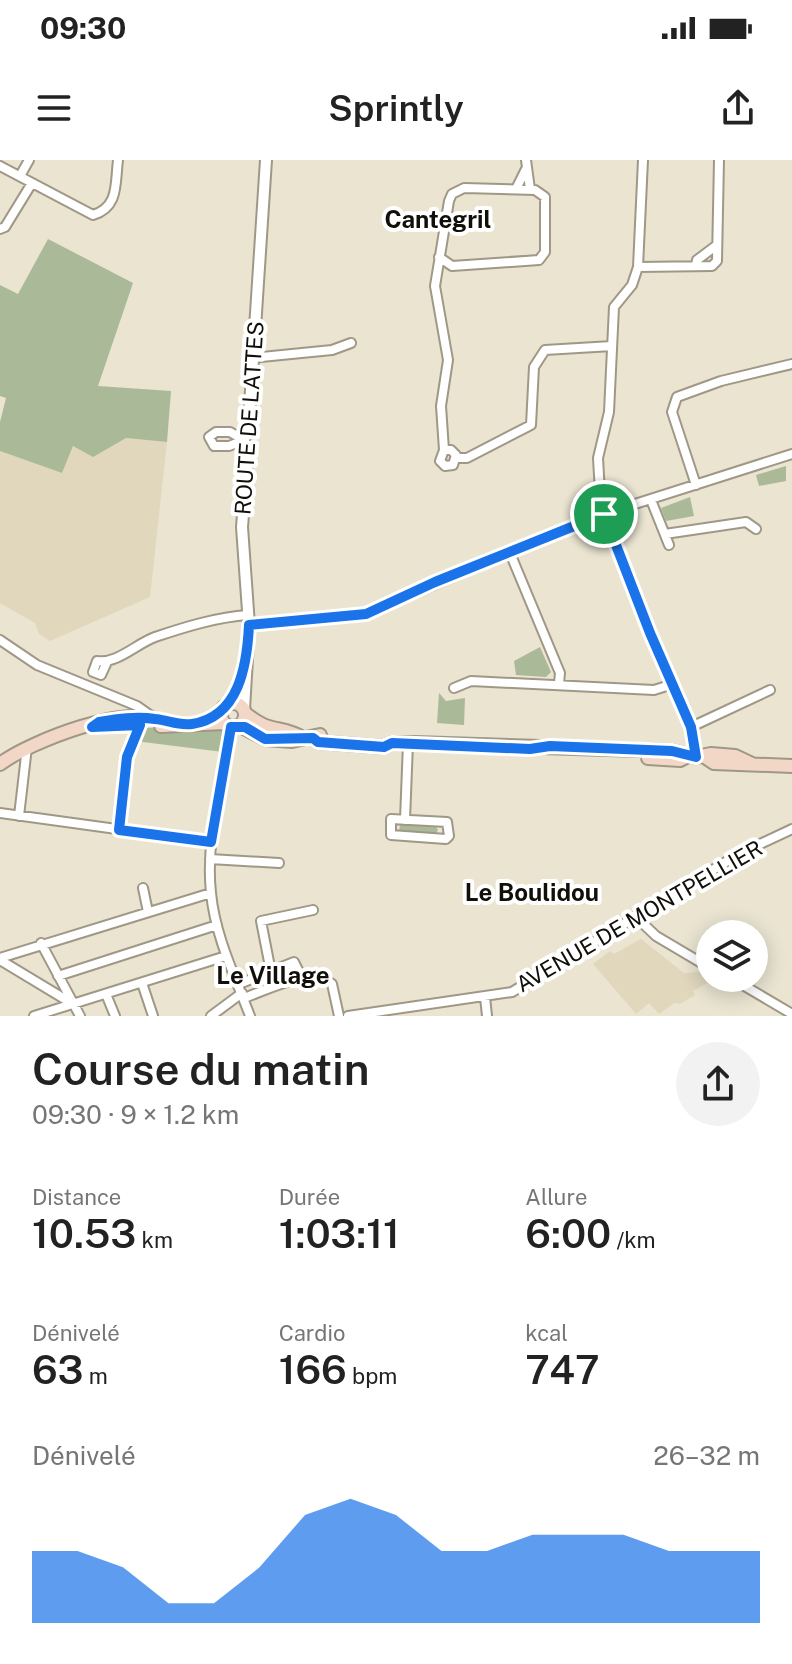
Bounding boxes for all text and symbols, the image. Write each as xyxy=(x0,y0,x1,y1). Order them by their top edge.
text: 09:30 xyxy=(40,10,126,46)
icon: menu xyxy=(32,86,76,130)
icon: share xyxy=(716,86,760,130)
text: Sprintly xyxy=(328,87,464,129)
district label: Cantegril xyxy=(385,205,491,233)
street label: ROUTE DE LATTES xyxy=(229,320,269,516)
pin xyxy=(570,480,638,548)
icon: arrive xyxy=(582,492,626,536)
street label: AVENUE DE MONTPELLIER xyxy=(511,835,767,997)
district label: Le Boulidou xyxy=(465,878,599,906)
map controls xyxy=(696,920,768,992)
button: layers xyxy=(696,920,768,992)
district label: Le Village xyxy=(216,961,330,989)
button: share xyxy=(676,1042,760,1126)
text: Course du matin xyxy=(32,1043,370,1095)
text: 09:30 · 9 × 1.2 km xyxy=(32,1099,239,1130)
text: Distance xyxy=(32,1184,121,1210)
text: Durée xyxy=(279,1184,340,1210)
text: Allure xyxy=(525,1184,587,1210)
text: 10.53 xyxy=(32,1210,136,1257)
text: 1:03:11 xyxy=(279,1210,400,1257)
text: 6:00 xyxy=(525,1210,611,1257)
text: km xyxy=(136,1227,173,1253)
text: /km xyxy=(611,1227,656,1253)
text: Dénivelé xyxy=(32,1320,120,1346)
text: Cardio xyxy=(279,1320,345,1346)
text: kcal xyxy=(525,1320,568,1346)
text: 63 xyxy=(32,1346,84,1393)
text: 166 xyxy=(279,1346,347,1393)
text: 747 xyxy=(525,1346,599,1393)
text: m xyxy=(84,1363,108,1389)
text: bpm xyxy=(347,1363,397,1389)
text: Dénivelé xyxy=(32,1440,136,1471)
text: 26–32 m xyxy=(653,1440,760,1471)

